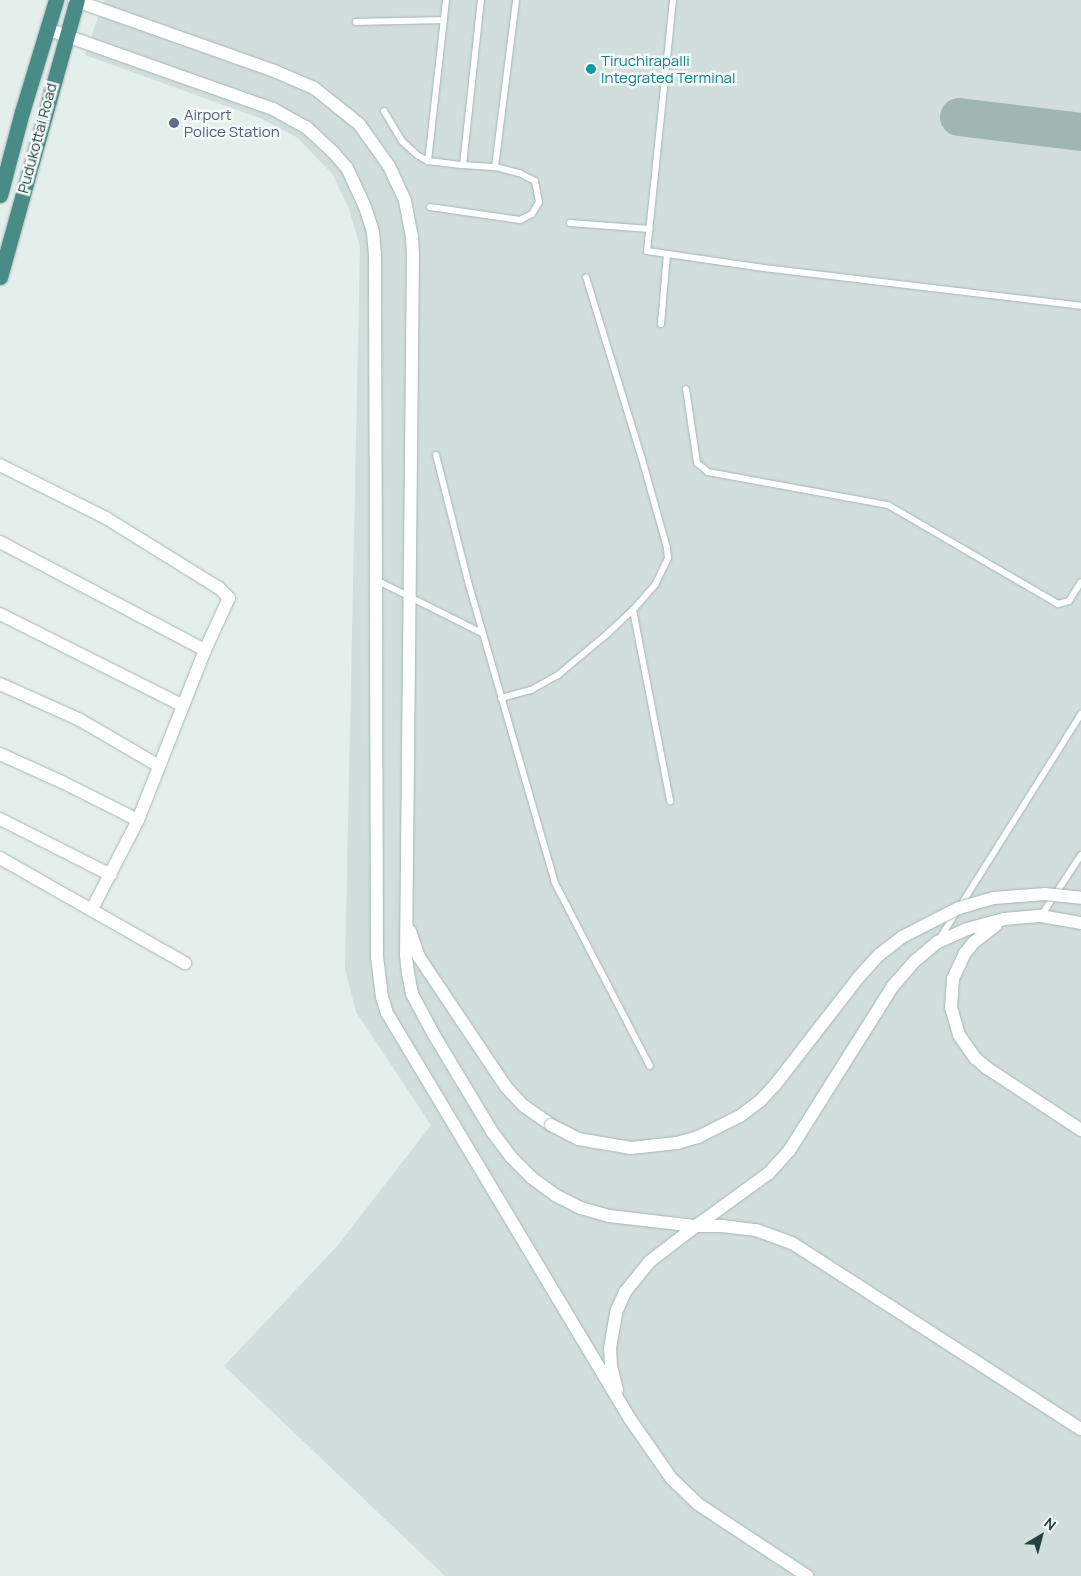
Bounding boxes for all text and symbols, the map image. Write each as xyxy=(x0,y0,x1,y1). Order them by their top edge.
place label: Tiruchirapalli Integrated Terminal xyxy=(601,51,735,86)
marker: Tiruchirapalli Integrated Terminal xyxy=(585,63,597,75)
street label: Pudukottai Road xyxy=(14,81,60,195)
place label: Airport Police Station xyxy=(184,105,280,140)
marker: Airport Police Station xyxy=(168,117,180,129)
north arrow xyxy=(1016,1511,1066,1561)
text: N xyxy=(1041,1513,1060,1534)

